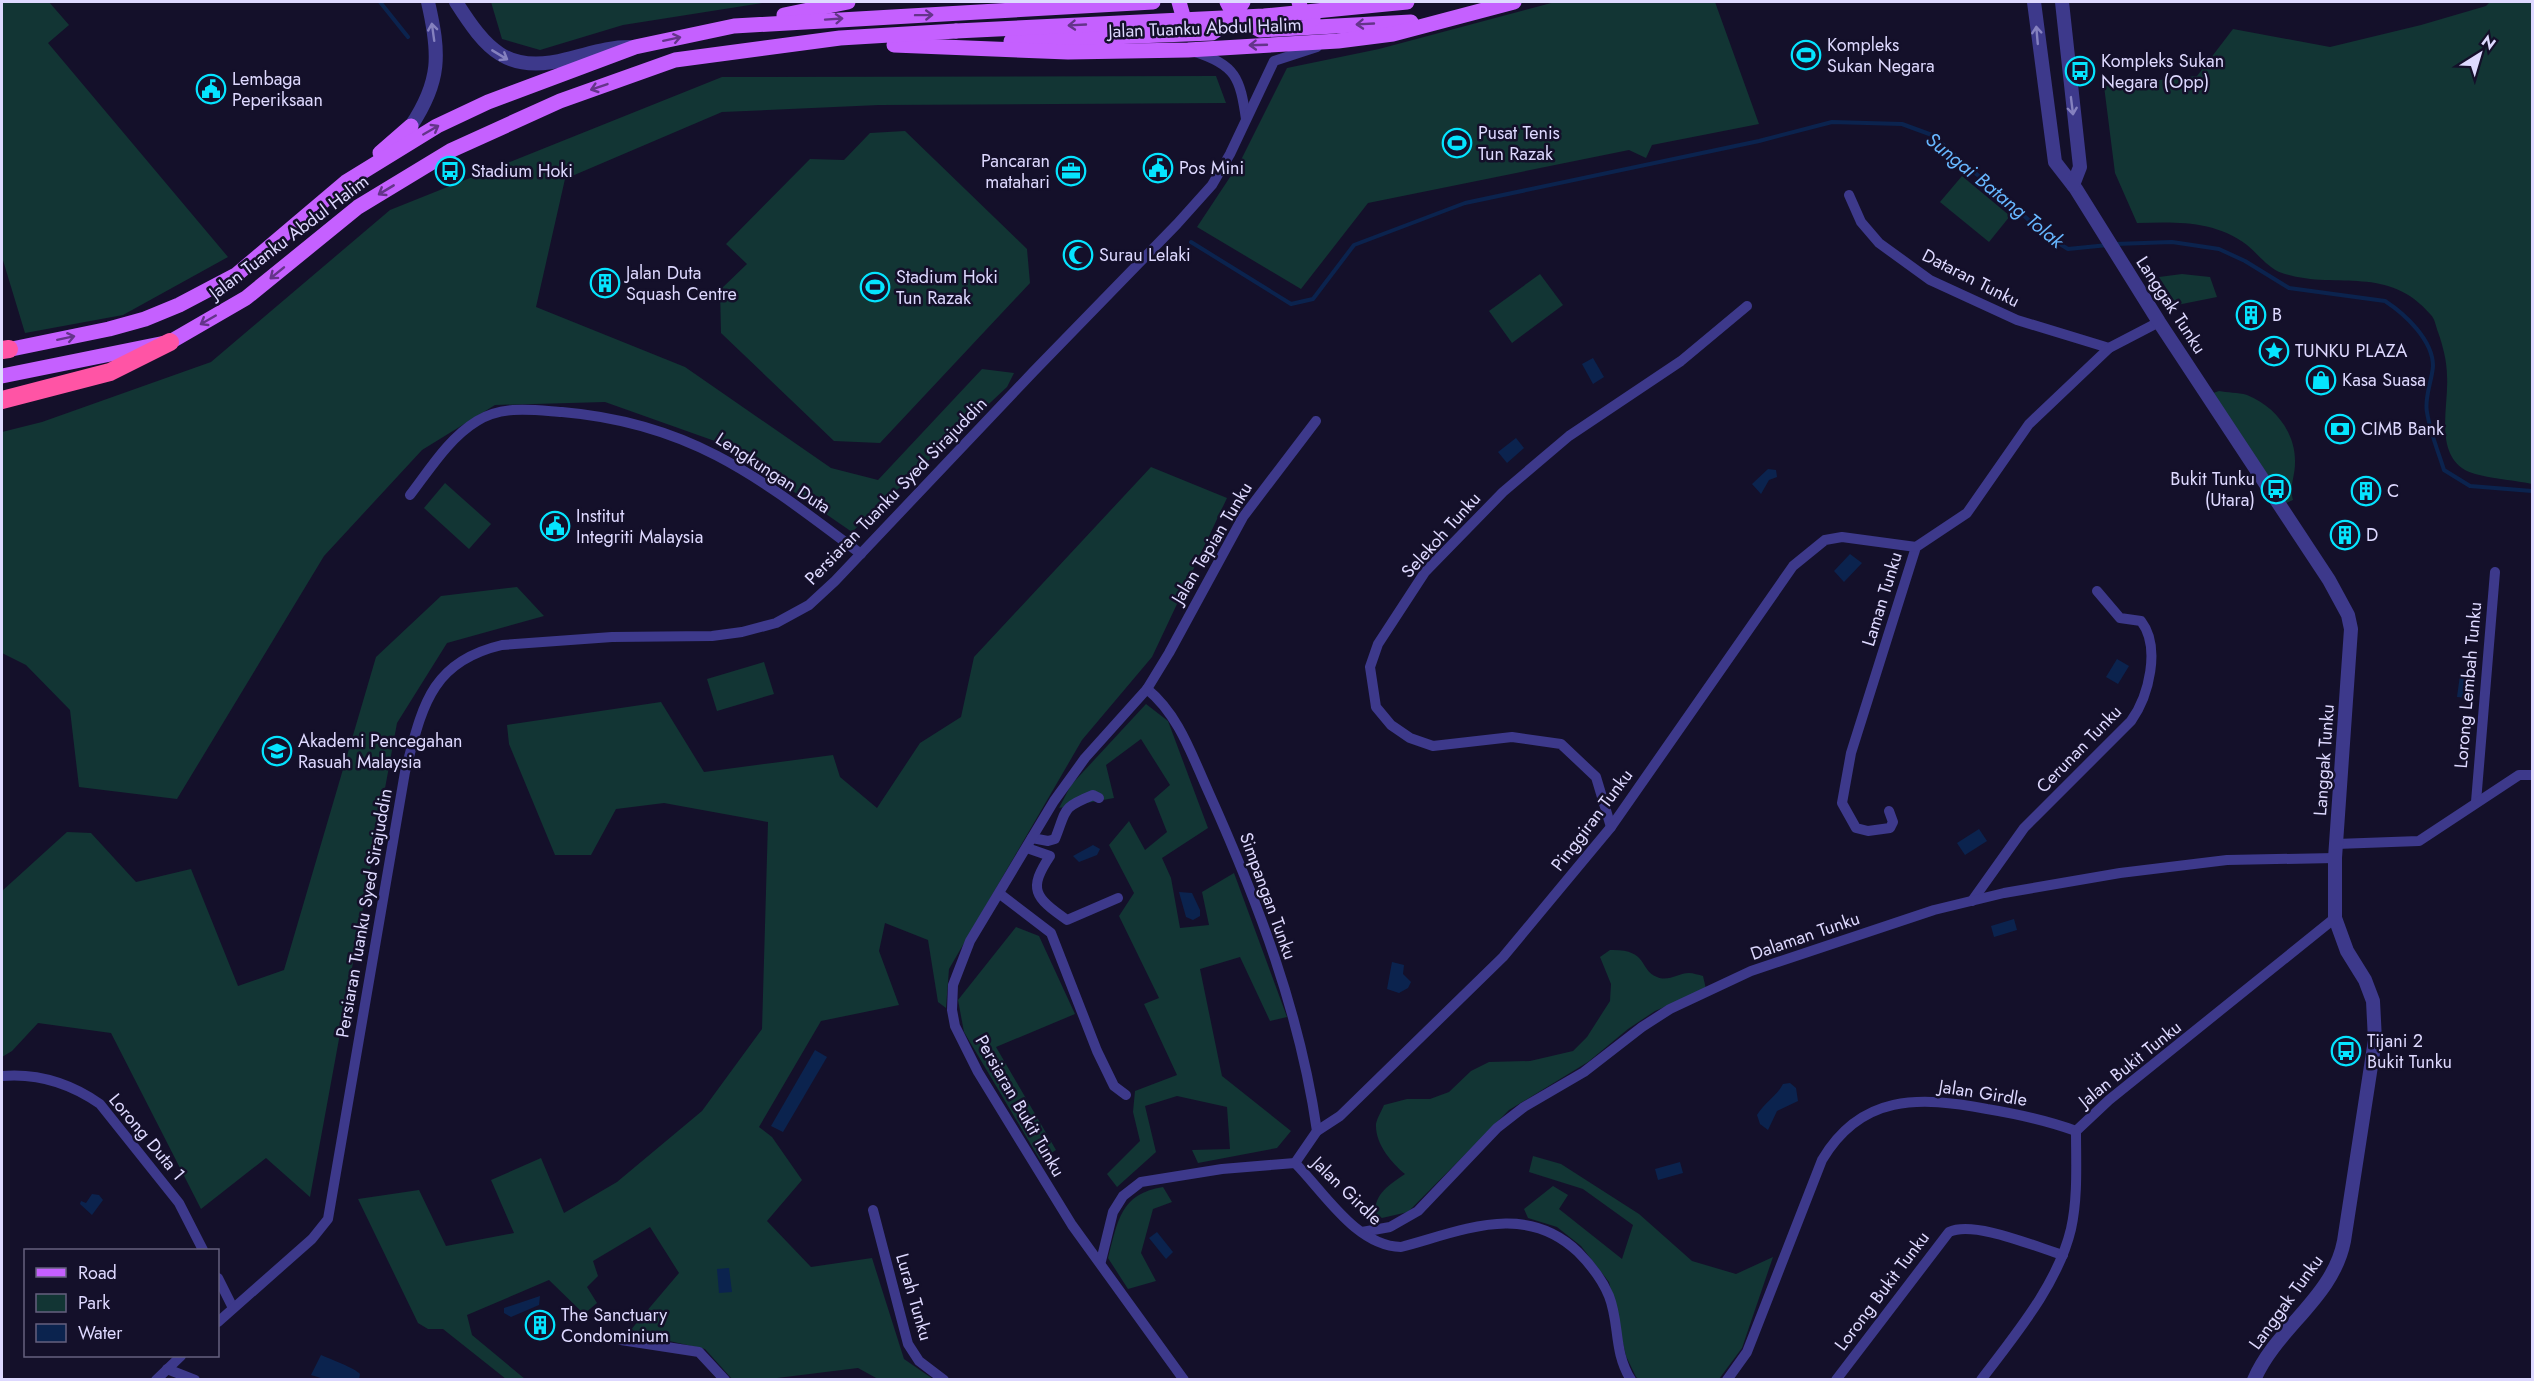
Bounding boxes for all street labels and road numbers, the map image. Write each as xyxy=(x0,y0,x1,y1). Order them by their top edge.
street label: Jalan Tuanku Abdul Halim xyxy=(1106,12,1302,44)
street label: Jalan Tuanku Abdul Halim xyxy=(202,168,374,307)
street label: Dataran Tunku xyxy=(1918,242,2024,314)
street label: Langgak Tunku xyxy=(2130,251,2212,359)
street label: Persiaran Tuanku Syed Sirajuddin xyxy=(799,391,993,591)
street label: Lengkungan Duta xyxy=(711,426,835,520)
street label: Jalan Tepian Tunku xyxy=(1164,477,1259,611)
street label: Selekoh Tunku xyxy=(1395,486,1487,584)
street label: Laman Tunku xyxy=(1855,549,1909,649)
street label: Lorong Lembah Tunku xyxy=(2448,601,2488,769)
street label: Cerunan Tunku xyxy=(2030,699,2128,799)
street label: Langgak Tunku xyxy=(2307,703,2341,817)
street label: Pinggiran Tunku xyxy=(1545,763,1639,877)
street label: Persiaran Tuanku Syed Sirajuddin xyxy=(329,786,399,1040)
street label: Simpangan Tunku xyxy=(1233,829,1303,963)
street label: Dalaman Tunku xyxy=(1747,905,1863,967)
street label: Jalan Bukit Tunku xyxy=(2072,1014,2187,1115)
street label: Persiaran Bukit Tunku xyxy=(969,1030,1071,1182)
street label: Jalan Girdle xyxy=(1935,1073,2029,1113)
street label: Lorong Duta 1 xyxy=(103,1088,191,1186)
street label: Jalan Girdle xyxy=(1304,1149,1388,1231)
street label: Lorong Bukit Tunku xyxy=(1828,1226,1936,1356)
street label: Langgak Tunku xyxy=(2243,1249,2329,1355)
street label: Lurah Tunku xyxy=(889,1250,939,1344)

